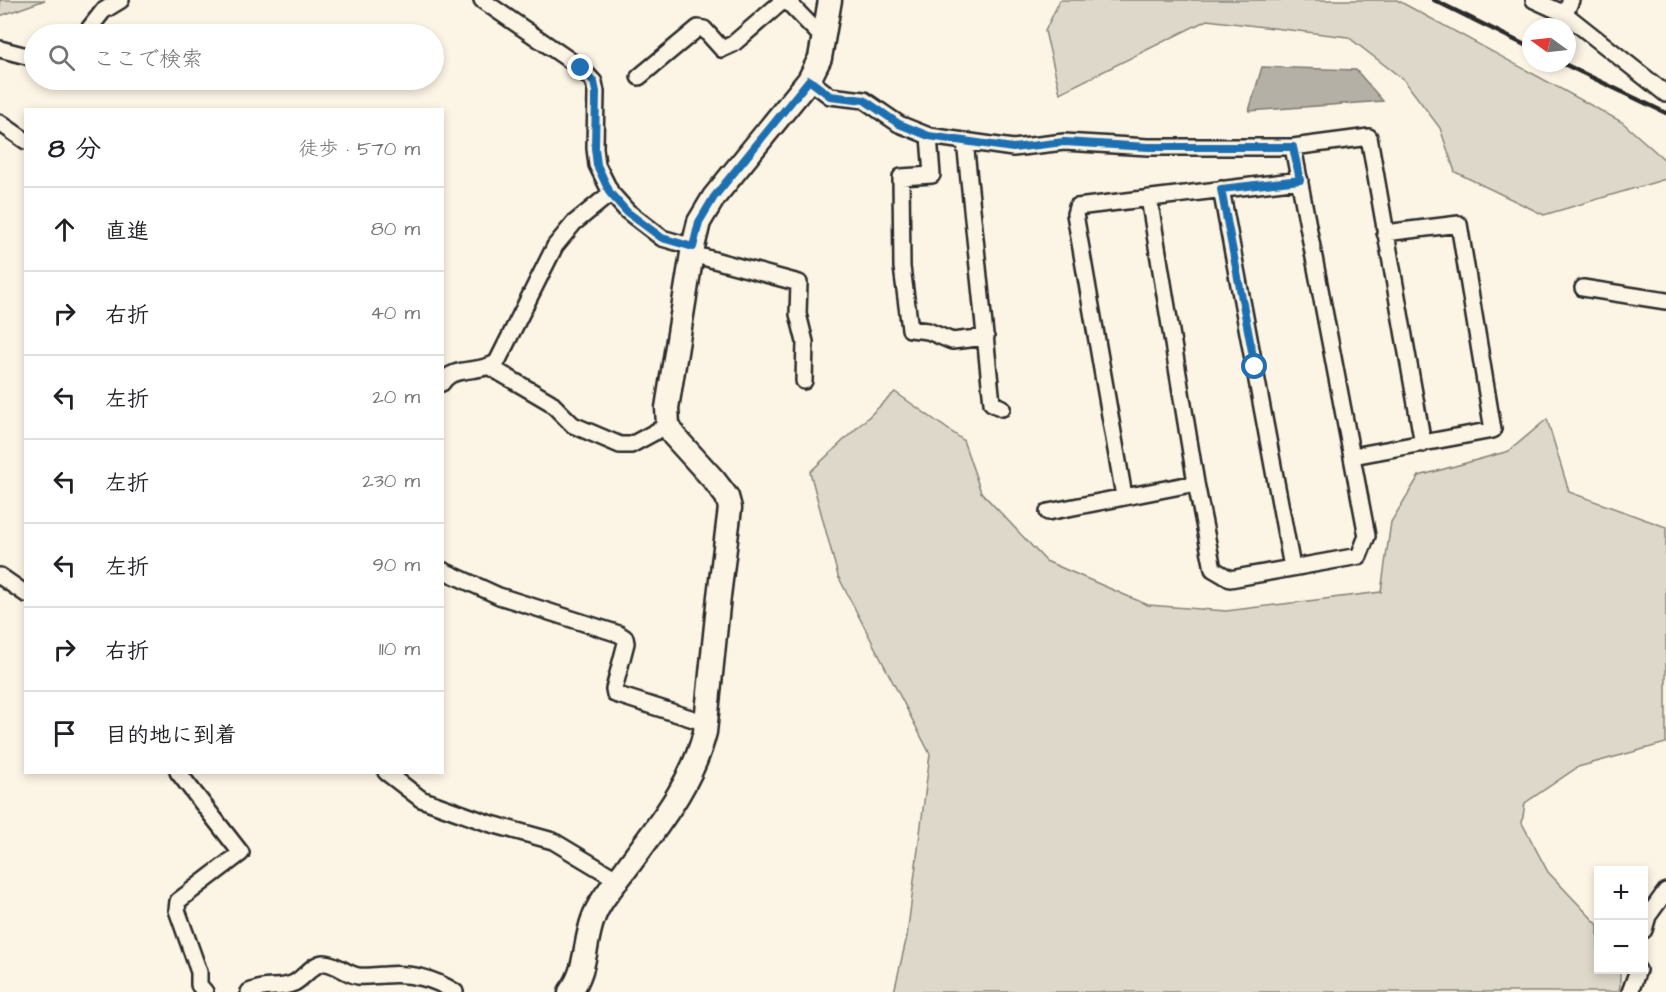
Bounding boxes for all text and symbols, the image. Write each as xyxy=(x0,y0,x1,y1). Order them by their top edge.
north arrow xyxy=(1522,18,1576,72)
search box xyxy=(24,24,444,90)
icon: search xyxy=(45,41,78,74)
text: ここで検索 xyxy=(93,44,203,75)
route end xyxy=(567,54,593,80)
text: 8 分 xyxy=(48,131,101,167)
text: 徒歩 · 570 m xyxy=(299,135,420,163)
icon: ahead xyxy=(48,213,81,246)
text: 80 m xyxy=(371,215,420,243)
text: 直進 xyxy=(105,216,149,247)
icon: right xyxy=(48,297,81,330)
text: 40 m xyxy=(370,299,420,327)
text: 右折 xyxy=(105,300,149,331)
route start xyxy=(1241,353,1267,379)
icon: left xyxy=(48,381,81,414)
text: 20 m xyxy=(372,383,420,411)
text: 左折 xyxy=(105,384,149,415)
icon: left xyxy=(48,465,81,498)
text: 230 m xyxy=(362,467,420,495)
text: 左折 xyxy=(105,468,149,499)
icon: left xyxy=(48,549,81,582)
text: 90 m xyxy=(372,551,420,579)
text: 左折 xyxy=(105,552,149,583)
icon: right xyxy=(48,633,81,666)
text: 110 m xyxy=(379,635,420,663)
text: 右折 xyxy=(105,636,149,667)
icon: arrive xyxy=(48,717,81,750)
text: 目的地に到着 xyxy=(105,720,237,751)
map controls xyxy=(1594,866,1648,974)
button: + xyxy=(1594,866,1648,920)
button: − xyxy=(1594,920,1648,974)

